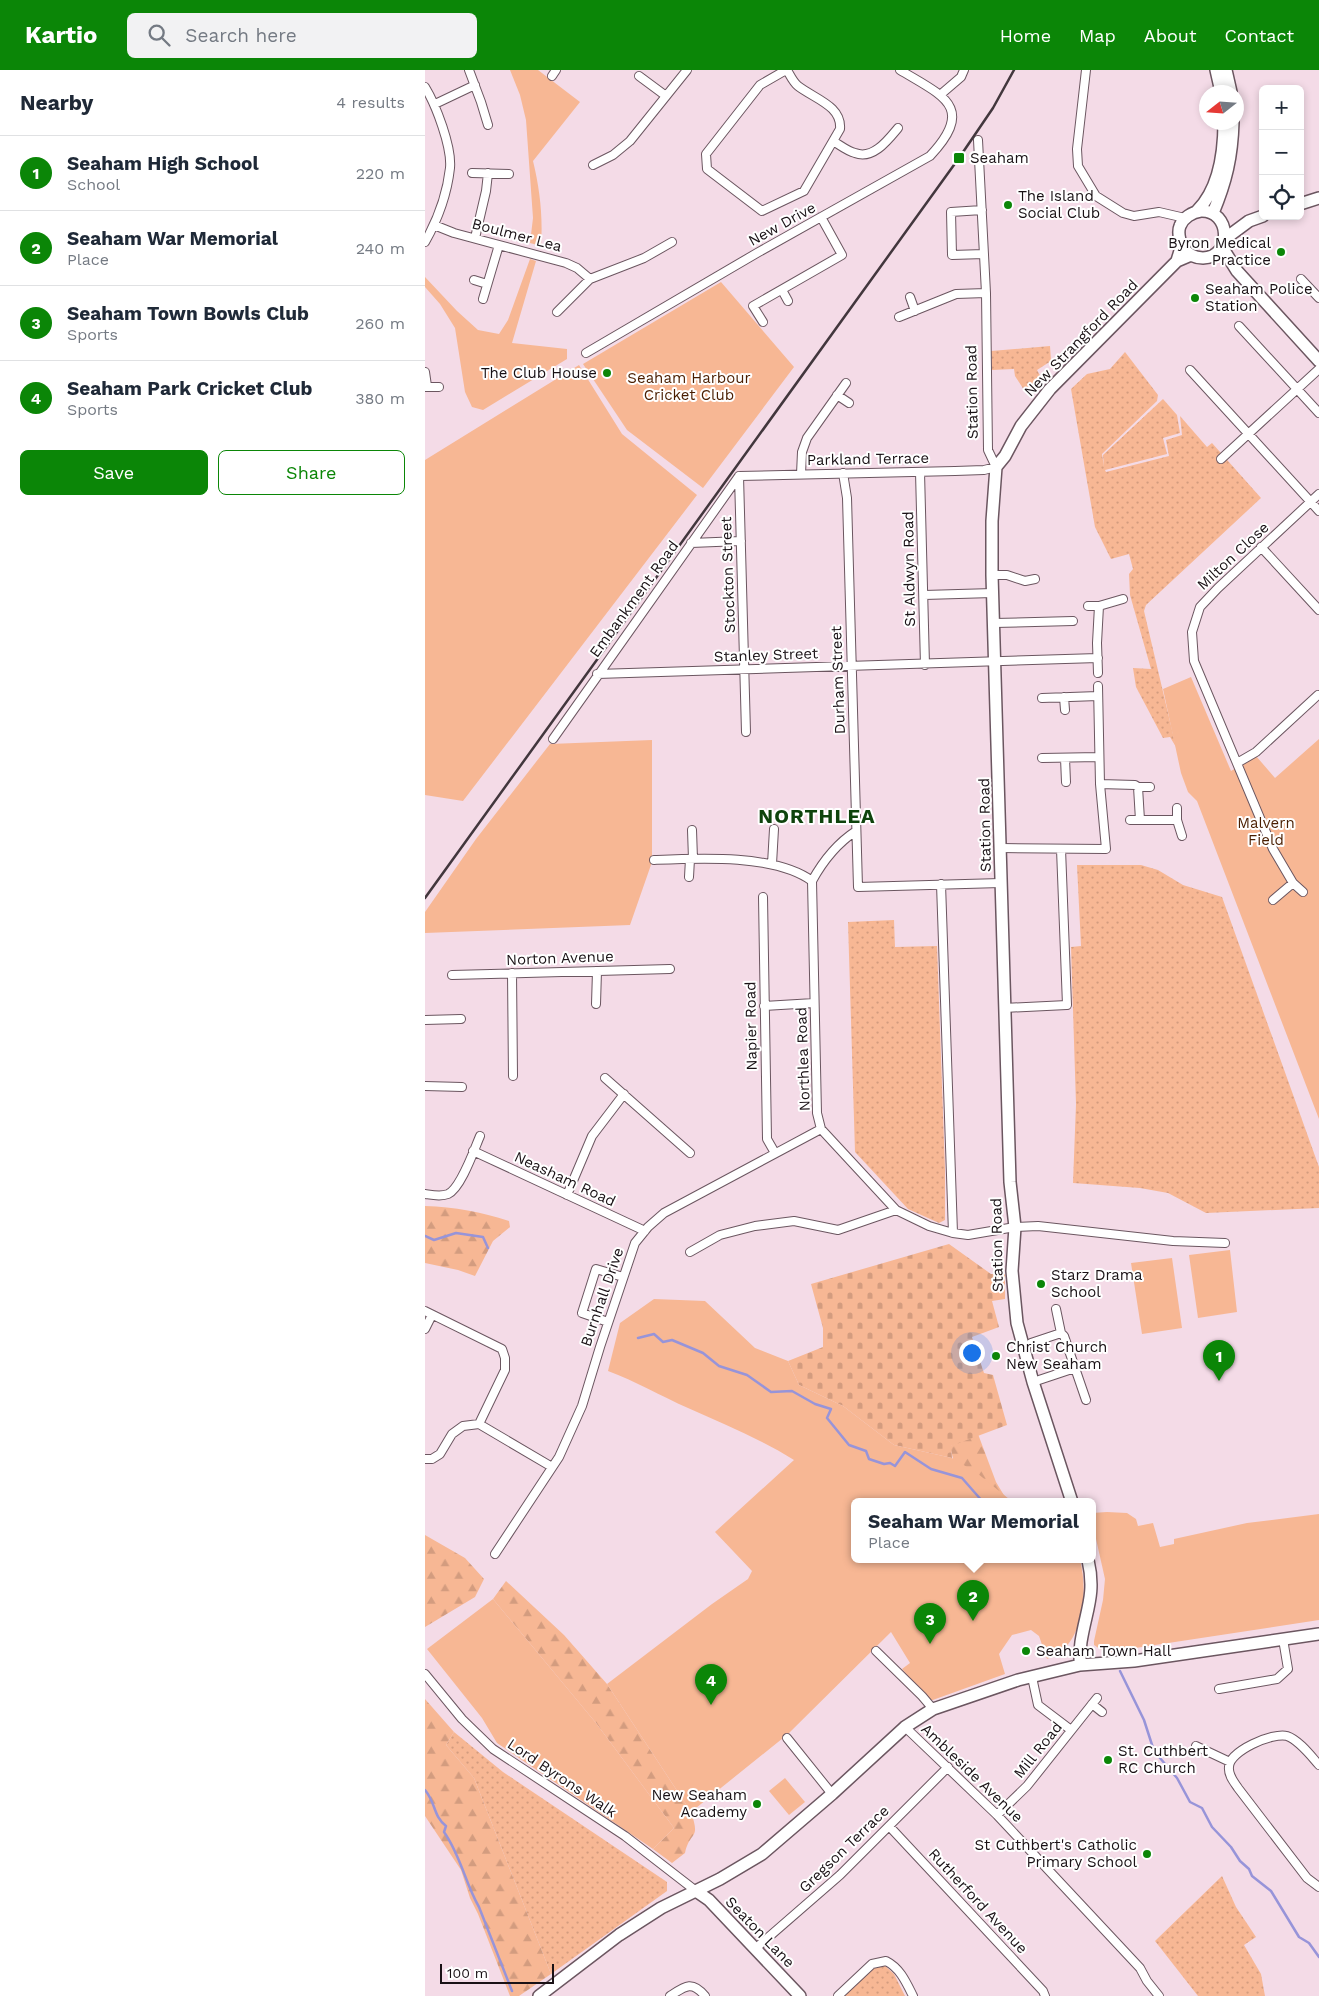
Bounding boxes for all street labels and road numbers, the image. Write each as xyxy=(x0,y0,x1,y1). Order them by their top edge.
street label: New Drive xyxy=(745,198,819,250)
street label: Boulmer Lea xyxy=(470,214,564,256)
street label: New Strangford Road xyxy=(1020,276,1142,400)
street label: Station Road xyxy=(962,345,982,439)
street label: Parkland Terrace xyxy=(807,449,929,469)
street label: St Aldwyn Road xyxy=(899,511,919,627)
street label: Stockton Street xyxy=(717,516,739,634)
street label: Milton Close xyxy=(1194,518,1272,594)
street label: Embankment Road xyxy=(586,537,682,661)
street label: Durham Street xyxy=(827,625,849,735)
street label: Stanley Street xyxy=(714,644,819,666)
street label: Station Road xyxy=(975,778,995,872)
street label: Norton Avenue xyxy=(506,947,614,969)
street label: Napier Road xyxy=(741,981,761,1071)
street label: Northlea Road xyxy=(792,1007,814,1111)
street label: Neasham Road xyxy=(511,1148,619,1210)
street label: Station Road xyxy=(987,1198,1007,1292)
street label: Burnhall Drive xyxy=(577,1245,627,1349)
street label: Mill Road xyxy=(1010,1718,1066,1782)
street label: Ambleside Avenue xyxy=(917,1720,1027,1826)
street label: Lord Byrons Walk xyxy=(504,1735,620,1822)
street label: Gregson Terrace xyxy=(795,1802,893,1896)
street label: Rutherford Avenue xyxy=(925,1845,1031,1957)
street label: Seaton Lane xyxy=(722,1893,798,1971)

